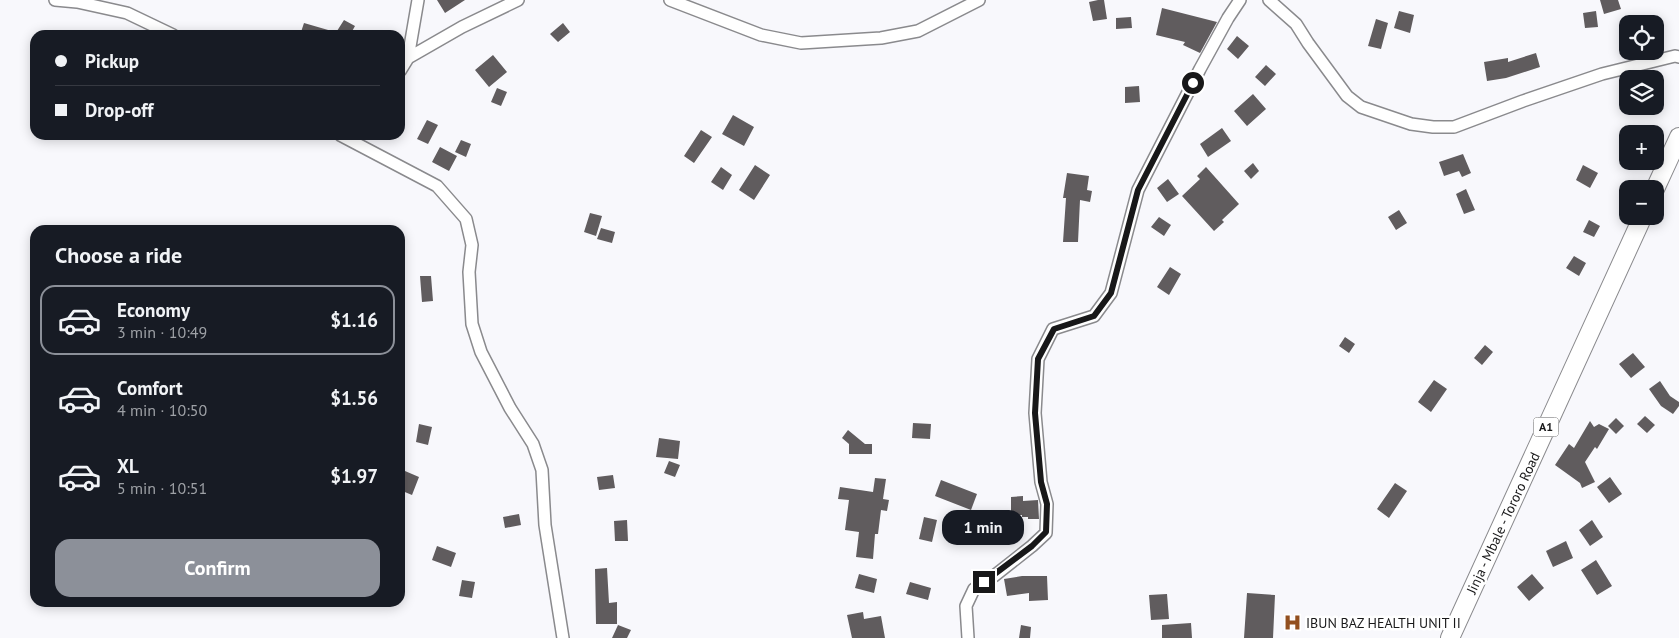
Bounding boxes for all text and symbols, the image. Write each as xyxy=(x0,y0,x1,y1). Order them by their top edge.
map controls xyxy=(1619,15,1664,225)
button: locate xyxy=(1619,15,1664,60)
text: Pickup xyxy=(85,49,139,73)
button: layers xyxy=(1619,70,1664,115)
route start xyxy=(1182,72,1204,94)
text: Drop-off xyxy=(85,98,153,122)
button: + xyxy=(1619,125,1664,170)
button: − xyxy=(1619,180,1664,225)
text: Choose a ride xyxy=(55,241,182,269)
icon: car xyxy=(57,298,102,343)
text: Economy xyxy=(117,298,190,322)
text: $1.16 xyxy=(330,308,378,332)
text: 3 min · 10:49 xyxy=(117,322,207,342)
icon: car xyxy=(57,376,102,421)
text: Comfort xyxy=(117,376,183,400)
text: $1.56 xyxy=(330,386,378,410)
text: 4 min · 10:50 xyxy=(117,400,207,420)
road number: A1 xyxy=(1534,418,1558,437)
street label: Jinja - Mbale - Tororo Road xyxy=(1462,449,1544,598)
icon: car xyxy=(57,454,102,499)
text: XL xyxy=(117,454,139,478)
text: $1.97 xyxy=(330,464,378,488)
text: 5 min · 10:51 xyxy=(117,478,207,498)
callout: 1 min xyxy=(943,510,1025,544)
text: 1 min xyxy=(963,517,1003,537)
button: Confirm xyxy=(55,539,380,597)
route end xyxy=(973,571,995,593)
hospital icon: IBUN BAZ HEALTH UNIT II xyxy=(1282,613,1302,633)
place label: IBUN BAZ HEALTH UNIT II xyxy=(1306,614,1461,632)

